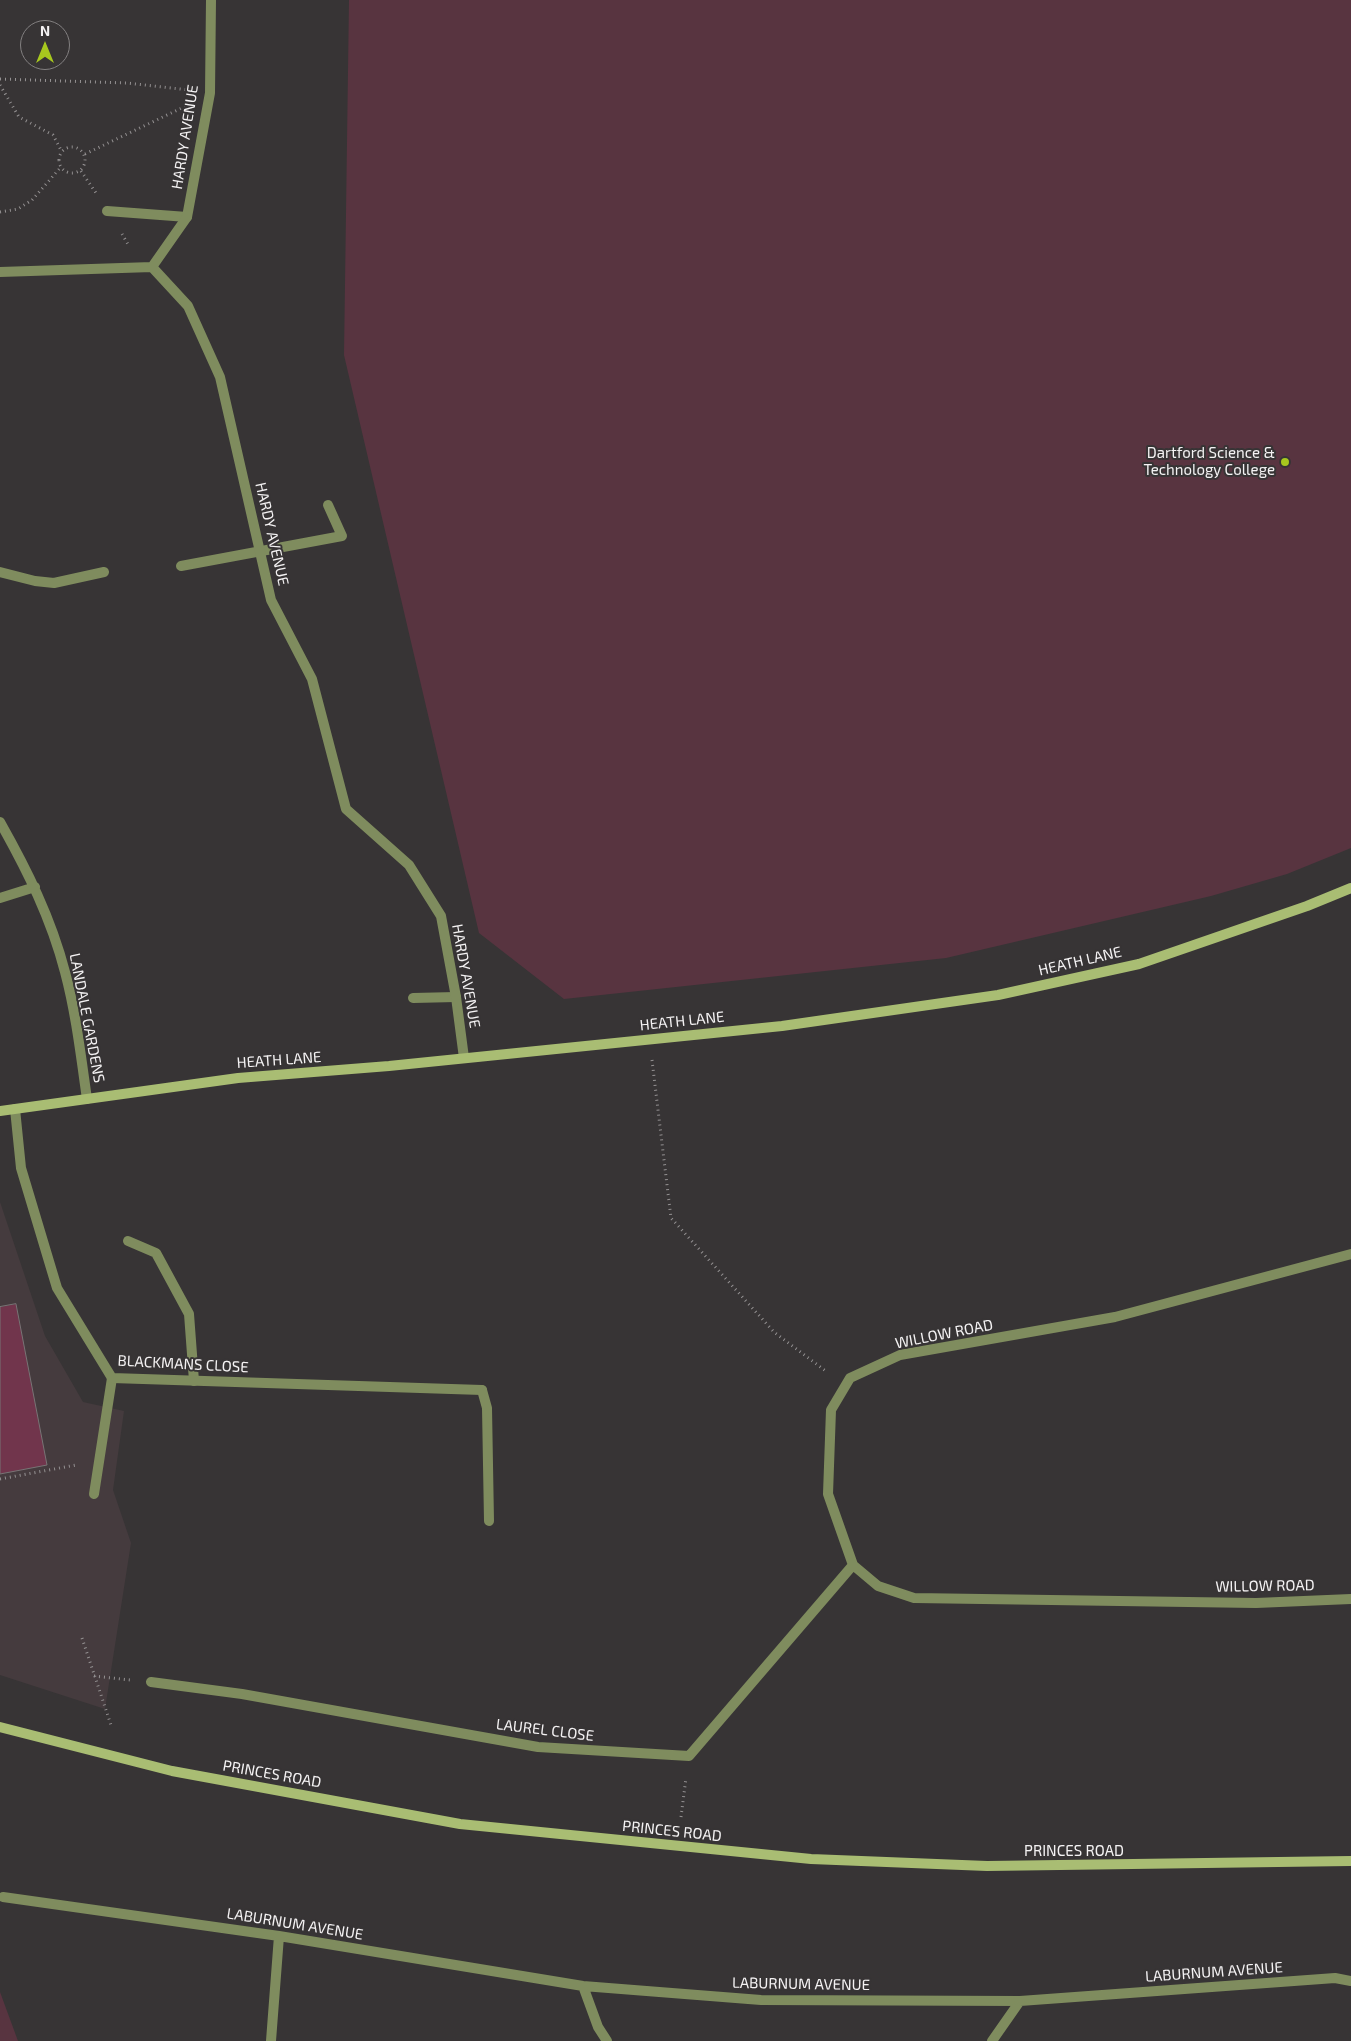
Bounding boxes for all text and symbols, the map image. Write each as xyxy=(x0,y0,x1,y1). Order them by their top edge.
north arrow xyxy=(20,20,70,70)
text: N xyxy=(40,22,50,39)
street label: HARDY AVENUE xyxy=(168,83,202,191)
place label: Dartford Science & Technology College xyxy=(1144,444,1275,479)
marker: Dartford Science & Technology College xyxy=(1279,456,1291,468)
street label: HARDY AVENUE xyxy=(251,481,293,587)
street label: HARDY AVENUE xyxy=(448,922,484,1030)
street label: HEATH LANE xyxy=(1037,943,1123,979)
street label: LANDALE GARDENS xyxy=(66,952,108,1084)
street label: HEATH LANE xyxy=(639,1008,725,1034)
street label: HEATH LANE xyxy=(236,1048,322,1072)
street label: WILLOW ROAD xyxy=(893,1316,995,1352)
street label: BLACKMANS CLOSE xyxy=(117,1352,249,1376)
street label: WILLOW ROAD xyxy=(1215,1576,1315,1596)
street label: LAUREL CLOSE xyxy=(495,1715,595,1745)
street label: PRINCES ROAD xyxy=(221,1756,323,1792)
street label: PRINCES ROAD xyxy=(621,1817,723,1845)
street label: PRINCES ROAD xyxy=(1024,1842,1124,1860)
street label: LABURNUM AVENUE xyxy=(225,1904,365,1944)
street label: LABURNUM AVENUE xyxy=(1145,1958,1283,1986)
street label: LABURNUM AVENUE xyxy=(732,1974,870,1994)

